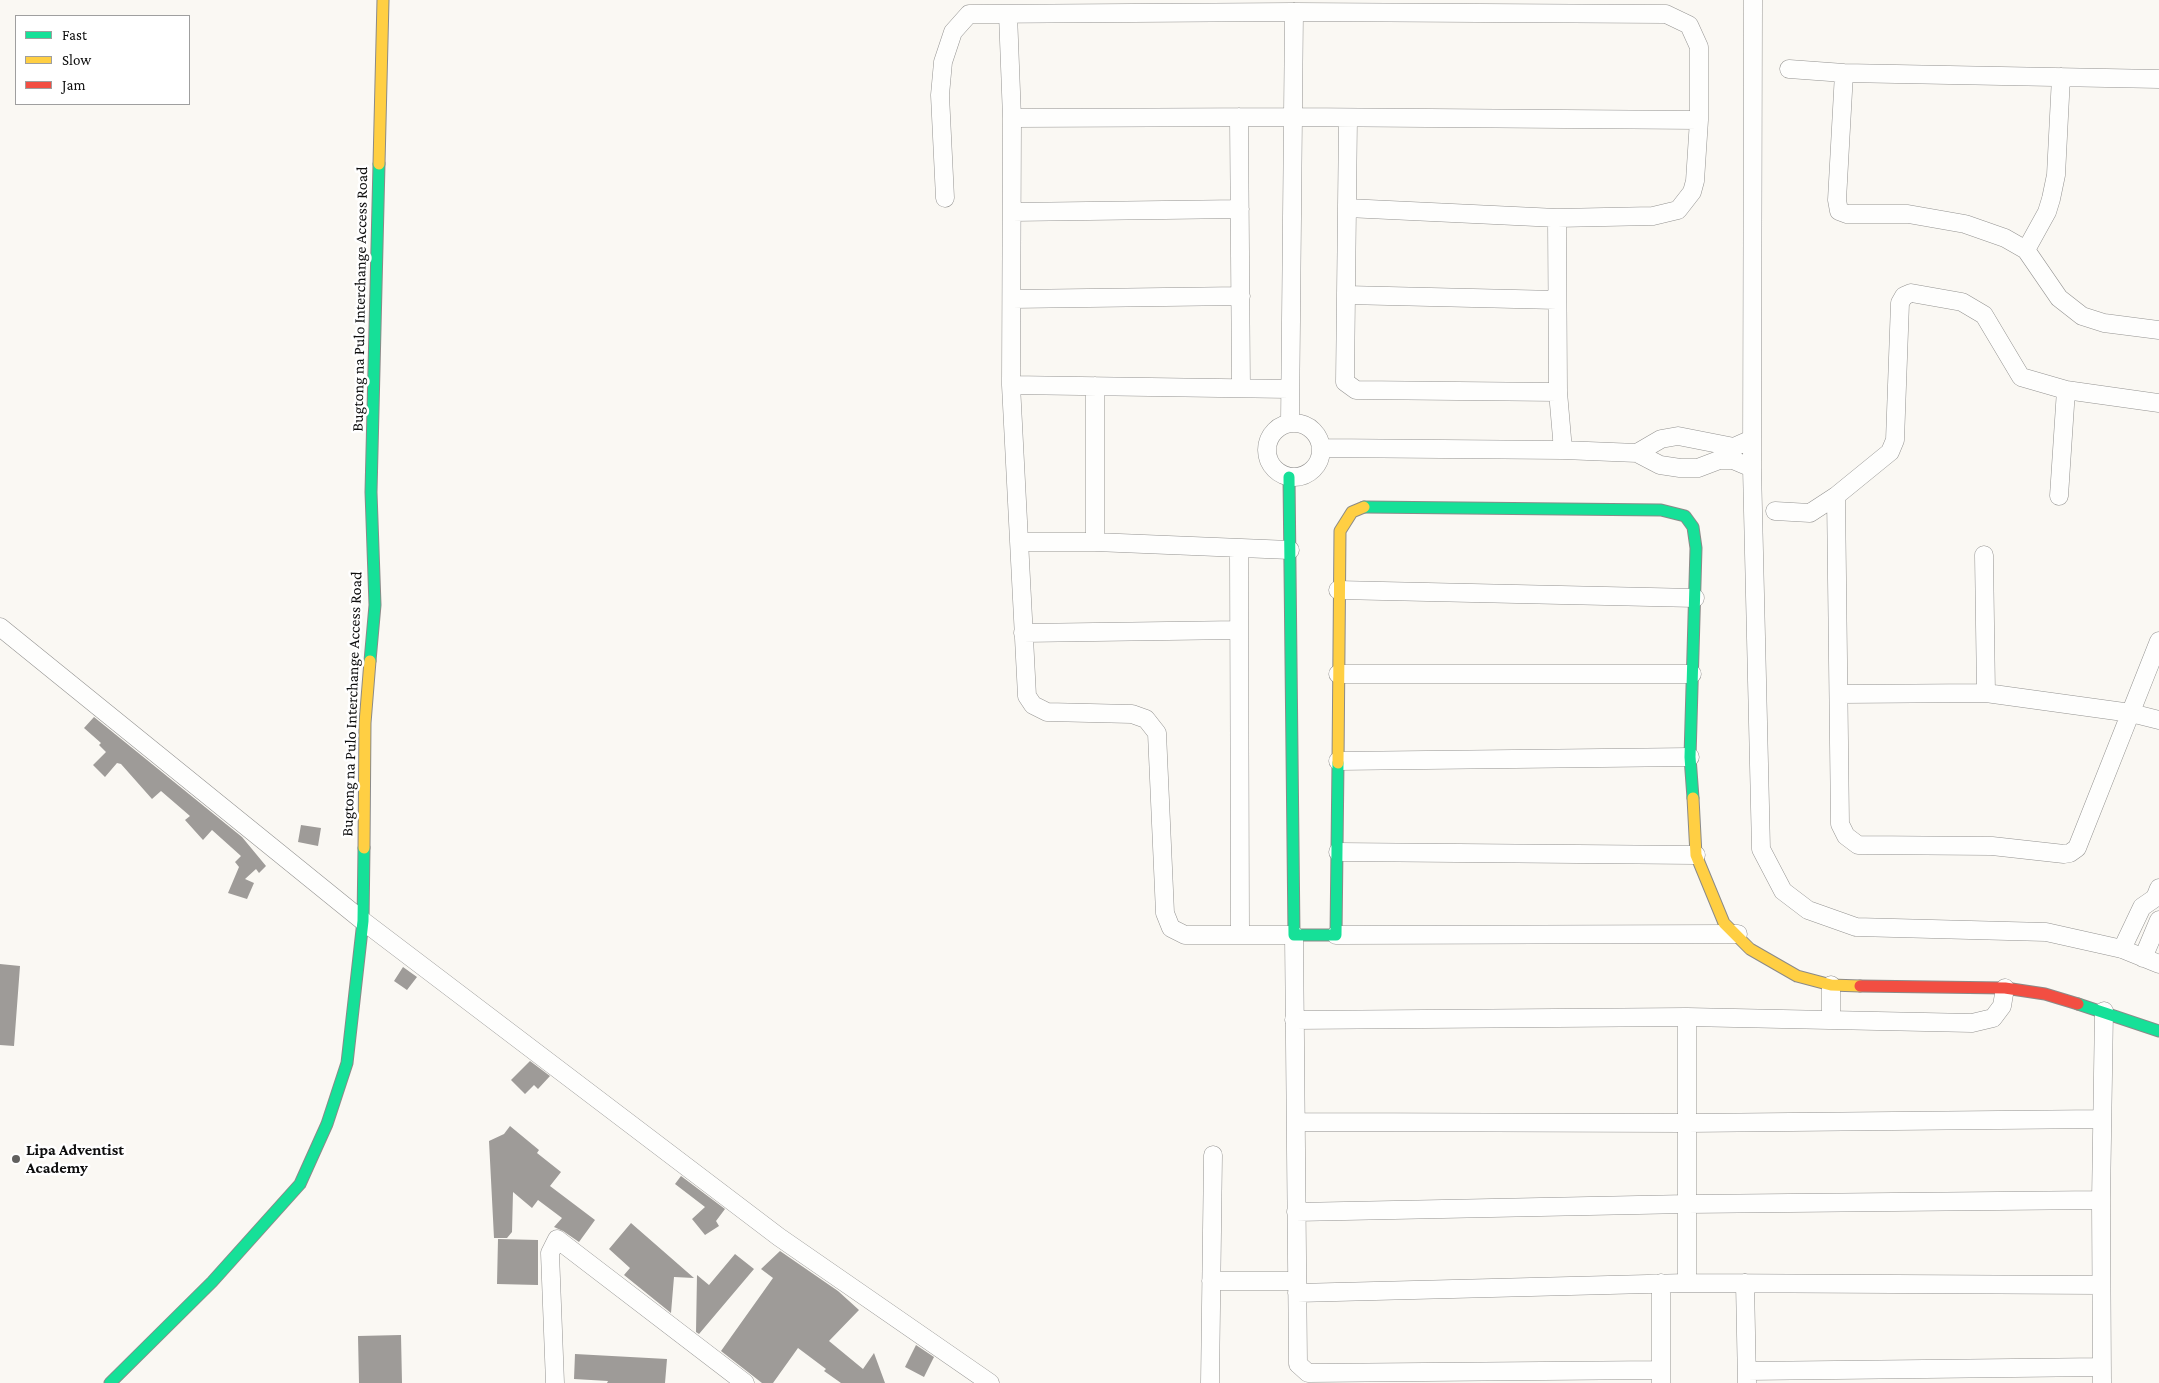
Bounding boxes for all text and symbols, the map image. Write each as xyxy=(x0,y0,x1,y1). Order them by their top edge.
legend xyxy=(15,15,190,105)
text: Fast xyxy=(62,27,87,43)
text: Slow xyxy=(62,52,91,68)
text: Jam xyxy=(62,77,85,93)
street label: Bugtong na Pulo Interchange Access Road xyxy=(348,166,372,432)
street label: Bugtong na Pulo Interchange Access Road xyxy=(338,571,366,837)
place label: Lipa Adventist Academy xyxy=(26,1140,124,1178)
marker: Lipa Adventist Academy xyxy=(10,1153,22,1165)

